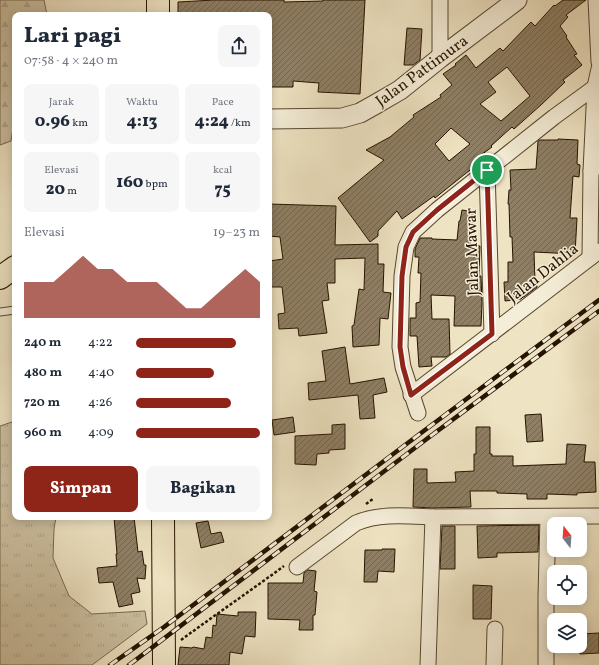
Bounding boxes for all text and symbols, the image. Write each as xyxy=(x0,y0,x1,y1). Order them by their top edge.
text: Lari pagi xyxy=(24,21,121,52)
button: share xyxy=(218,25,260,67)
street label: Jalan Pattimura xyxy=(371,31,473,113)
text: 07:58 · 4 × 240 m xyxy=(24,52,118,70)
text: Jarak xyxy=(49,95,74,110)
text: Waktu xyxy=(126,95,158,110)
text: Pace xyxy=(212,95,234,110)
text: 0.96 xyxy=(35,110,70,133)
text: 4:13 xyxy=(126,110,158,133)
text: 4:24 xyxy=(195,110,229,133)
text: km xyxy=(70,116,88,131)
text: /km xyxy=(229,116,251,131)
pin xyxy=(470,153,504,187)
icon: arrive xyxy=(476,159,498,181)
text: Elevasi xyxy=(44,163,78,178)
text: kcal xyxy=(213,163,232,178)
text: 160 xyxy=(116,171,143,194)
text: bpm xyxy=(143,177,168,192)
text: 20 xyxy=(46,178,65,201)
text: 75 xyxy=(215,178,231,201)
text: m xyxy=(65,184,77,199)
street label: Jalan Mawar xyxy=(460,207,486,296)
text: Elevasi xyxy=(24,224,65,242)
text: 19–23 m xyxy=(213,224,260,242)
street label: Jalan Dahlia xyxy=(503,239,584,309)
text: 240 m xyxy=(24,334,61,352)
text: 4:22 xyxy=(88,334,113,352)
text: 480 m xyxy=(24,364,62,382)
text: 4:40 xyxy=(88,364,114,382)
text: 720 m xyxy=(24,394,60,412)
text: 4:26 xyxy=(88,394,112,412)
text: 960 m xyxy=(24,424,62,442)
text: 4:09 xyxy=(88,424,114,442)
button: Simpan xyxy=(24,466,138,512)
button: Bagikan xyxy=(146,466,260,512)
north arrow xyxy=(547,517,587,557)
map controls xyxy=(547,517,587,653)
button: locate xyxy=(547,565,587,605)
button: layers xyxy=(547,613,587,653)

